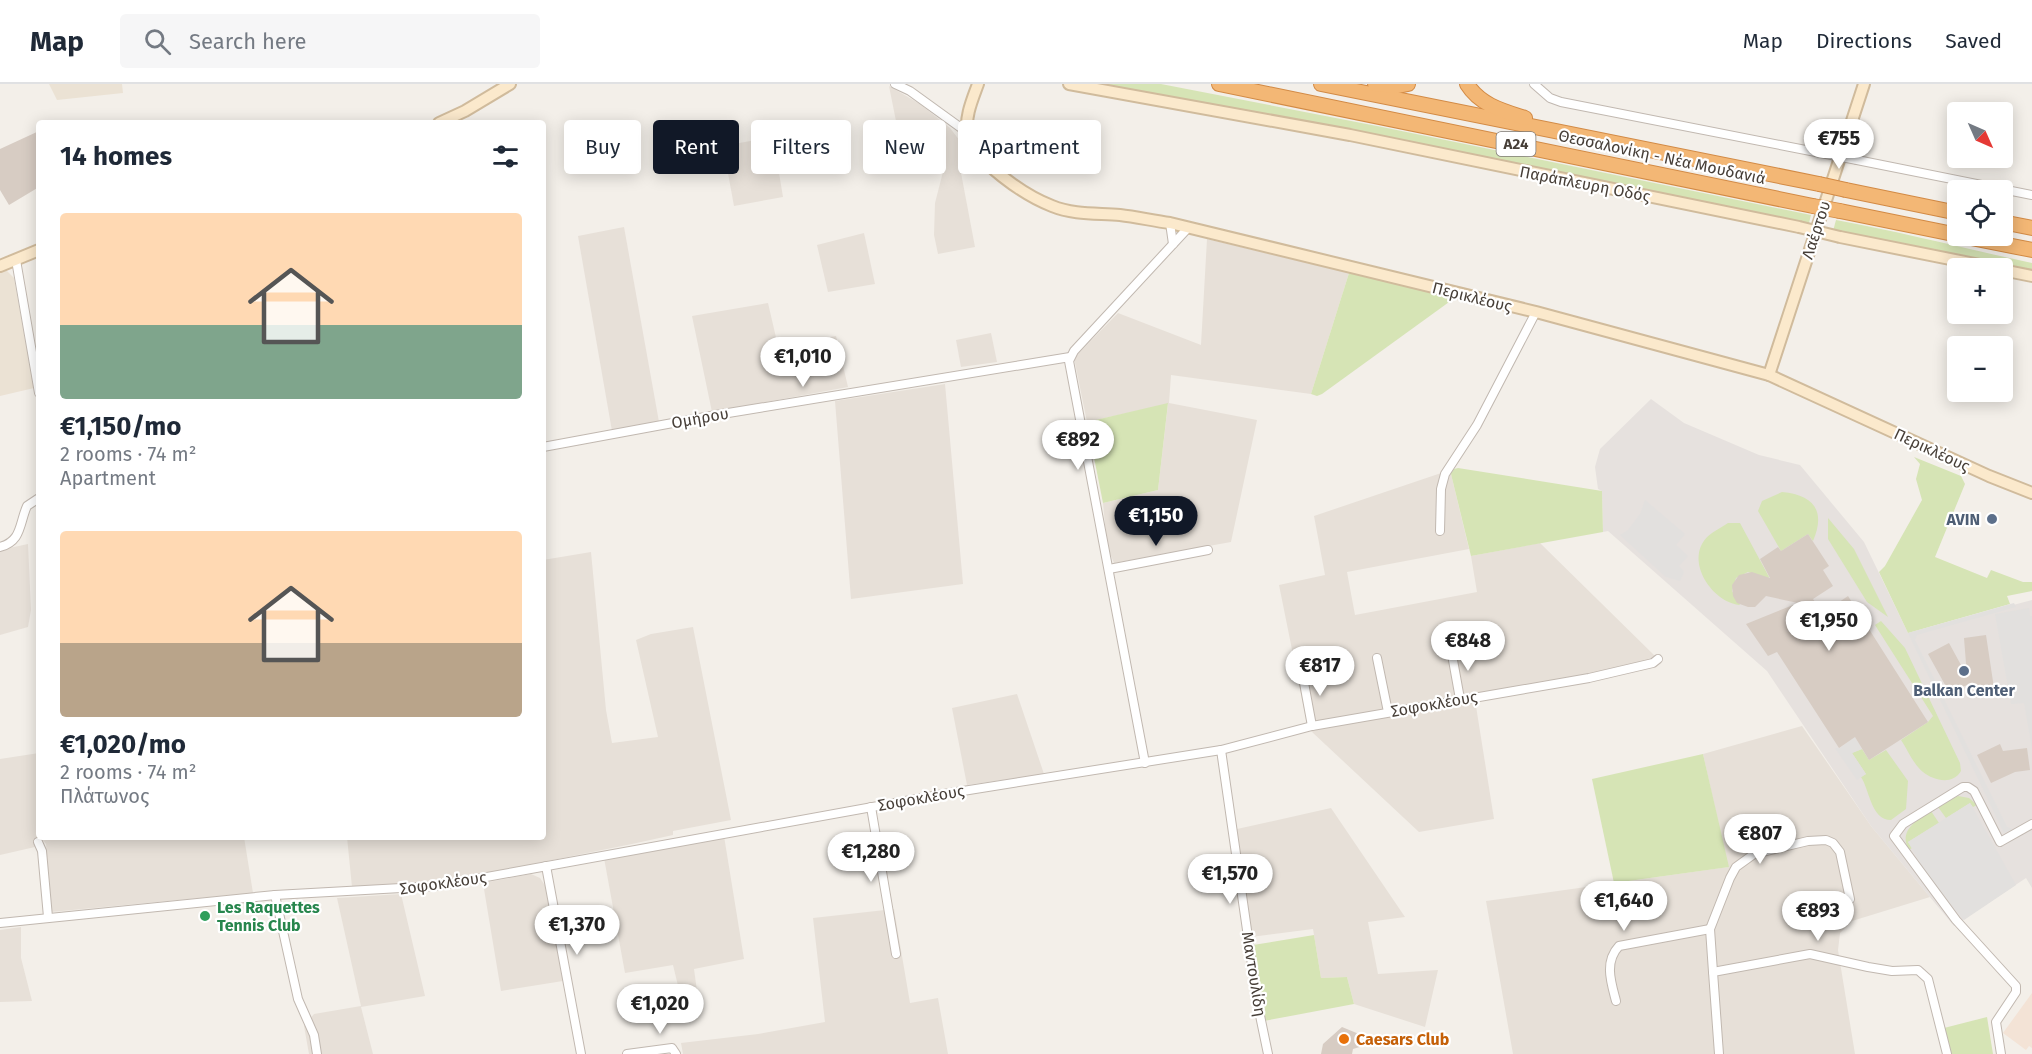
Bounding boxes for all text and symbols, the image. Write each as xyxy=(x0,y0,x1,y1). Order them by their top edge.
search box xyxy=(120,14,540,68)
text: Map xyxy=(30,25,84,58)
icon: search xyxy=(141,25,174,58)
text: Search here xyxy=(189,28,307,55)
text: Map xyxy=(1743,28,1783,54)
text: Directions xyxy=(1816,28,1912,54)
text: Saved xyxy=(1945,28,2002,54)
north arrow xyxy=(1947,102,2013,168)
map controls xyxy=(1947,102,2013,402)
pin: €755 xyxy=(1803,119,1875,170)
chip: Buy xyxy=(564,120,641,174)
chip: Rent xyxy=(653,120,739,174)
chip: Filters xyxy=(751,120,851,174)
chip: New xyxy=(863,120,946,174)
chip: Apartment xyxy=(958,120,1101,174)
street label: Θεσσαλονίκη - Νέα Μουδανιά xyxy=(1557,126,1767,188)
text: €755 xyxy=(1818,126,1860,150)
road number: Α24 xyxy=(1496,132,1536,156)
icon: filters xyxy=(489,140,522,173)
text: 14 homes xyxy=(60,141,172,172)
street label: Παράπλευρη Οδός xyxy=(1518,162,1652,206)
button: locate xyxy=(1947,180,2013,246)
street label: Λαέρτου xyxy=(1798,198,1834,262)
icon: home xyxy=(237,252,345,360)
button: + xyxy=(1947,258,2013,324)
street label: Περικλέους xyxy=(1430,278,1514,316)
button: − xyxy=(1947,336,2013,402)
pin: €1,010 xyxy=(754,337,852,388)
text: €1,010 xyxy=(774,344,832,368)
street label: Ομήρου xyxy=(670,404,730,432)
text: €1,150/mo xyxy=(60,411,181,442)
pin: €892 xyxy=(1042,420,1114,471)
street label: Περικλέους xyxy=(1891,424,1973,476)
text: €892 xyxy=(1056,427,1100,451)
text: 2 rooms · 74 m² xyxy=(60,442,197,466)
text: Apartment xyxy=(60,466,156,490)
pin: €1,150 xyxy=(1107,496,1205,547)
text: €1,150 xyxy=(1129,503,1184,527)
place label: AVIN xyxy=(1945,510,1980,529)
marker: AVIN xyxy=(1985,512,1999,526)
icon: home xyxy=(237,570,345,678)
pin: €1,950 xyxy=(1780,601,1878,652)
text: €1,950 xyxy=(1800,608,1858,632)
pin: €848 xyxy=(1432,621,1504,672)
text: €848 xyxy=(1445,628,1491,652)
pin: €817 xyxy=(1284,646,1356,697)
text: €817 xyxy=(1299,653,1341,677)
marker: Balkan Center xyxy=(1957,664,1971,678)
place label: Balkan Center xyxy=(1913,681,2015,700)
street label: Σοφοκλέους xyxy=(1389,687,1479,721)
text: €1,020/mo xyxy=(60,729,186,760)
text: 2 rooms · 74 m² xyxy=(60,760,197,784)
street label: Σοφοκλέους xyxy=(876,781,966,815)
text: Πλάτωνος xyxy=(60,784,149,808)
pin: €807 xyxy=(1724,814,1796,865)
text: €807 xyxy=(1738,821,1782,845)
pin: €1,280 xyxy=(822,832,920,883)
text: €1,280 xyxy=(842,839,900,863)
pin: €1,570 xyxy=(1181,854,1279,905)
text: €1,570 xyxy=(1202,861,1258,885)
street label: Σοφοκλέους xyxy=(398,867,488,898)
pin: €1,640 xyxy=(1575,881,1673,932)
text: €1,640 xyxy=(1594,888,1654,912)
pin: €893 xyxy=(1782,891,1854,942)
place label: Les Raquettes Tennis Club xyxy=(217,898,320,935)
text: €893 xyxy=(1796,898,1840,922)
pin: €1,370 xyxy=(528,905,626,956)
marker: Les Raquettes Tennis Club xyxy=(198,909,212,923)
text: €1,370 xyxy=(549,912,605,936)
street label: Μαντουλίδη xyxy=(1238,930,1270,1018)
pin: €1,020 xyxy=(611,984,709,1035)
text: €1,020 xyxy=(631,991,689,1015)
place label: Caesars Club xyxy=(1356,1030,1449,1049)
marker: Caesars Club xyxy=(1337,1032,1351,1046)

